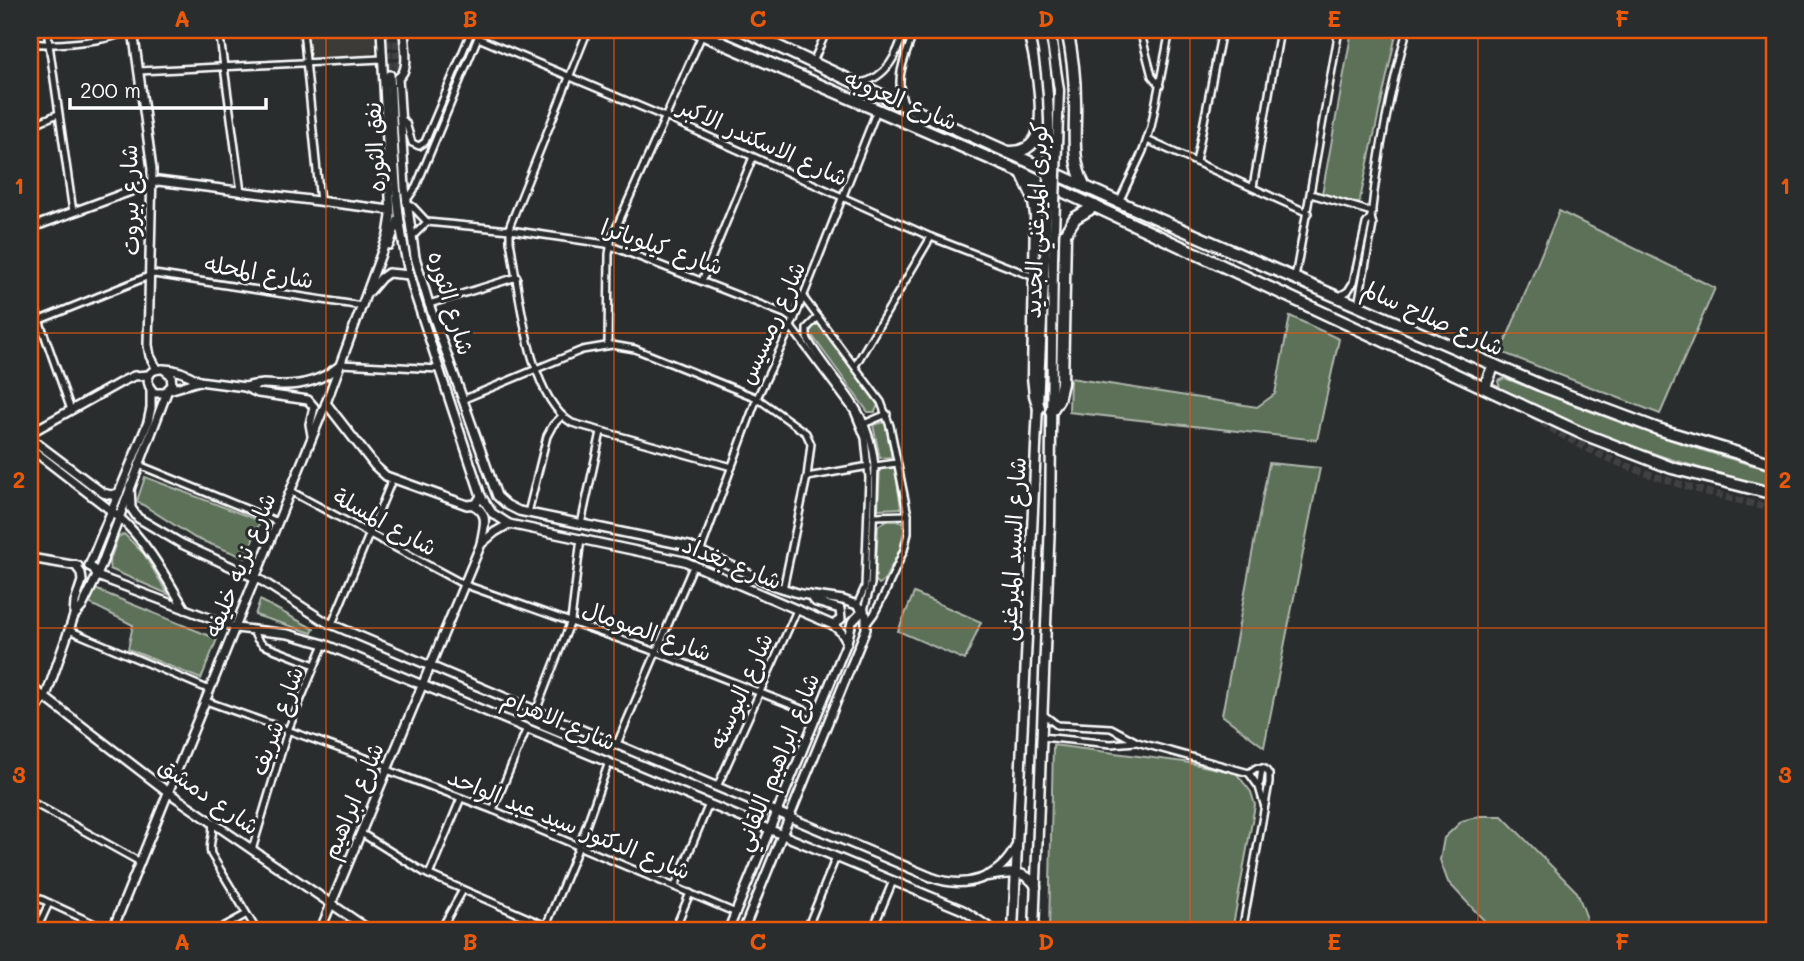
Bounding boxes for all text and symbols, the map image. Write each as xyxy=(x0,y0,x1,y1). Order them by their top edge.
text: A xyxy=(174,3,190,33)
text: B xyxy=(462,3,478,33)
text: C xyxy=(749,3,767,33)
text: D xyxy=(1038,3,1054,33)
text: E xyxy=(1327,3,1341,33)
text: F xyxy=(1615,3,1629,33)
street label: شارع العروبه xyxy=(840,62,962,138)
scale bar xyxy=(70,66,266,110)
text: 200 m xyxy=(80,76,141,103)
street label: شارع الاسكندر الاكبر xyxy=(671,89,853,194)
street label: نفق الثوره xyxy=(357,101,392,193)
street label: كوبرى الميرغني الجديد xyxy=(1017,121,1060,319)
street label: شارع بيروت xyxy=(113,144,147,256)
text: 1 xyxy=(14,170,24,200)
text: 1 xyxy=(1780,170,1790,200)
street label: شارع كيلوباترا xyxy=(597,211,727,283)
street label: شارع الثوره xyxy=(420,247,482,359)
street label: شارع المحله xyxy=(202,248,316,296)
street label: شارع رمسيس xyxy=(731,256,813,390)
street label: شارع صلاح سالم xyxy=(1356,272,1509,365)
street label: شارع السيد الميرغنى xyxy=(992,456,1034,642)
text: 2 xyxy=(13,464,25,494)
text: 2 xyxy=(1779,464,1791,494)
street label: شارع المسلة xyxy=(327,480,443,564)
street label: شارع نزيه خليفه xyxy=(196,488,284,642)
street label: شارع بغداد xyxy=(678,529,786,597)
street label: شارع الصومال xyxy=(578,593,716,669)
street label: شارع البوسته xyxy=(701,628,781,754)
street label: شارع شريف xyxy=(243,662,311,780)
street label: شارع ابراهيم اللقاني xyxy=(727,668,832,858)
street label: شارع الاهرام xyxy=(496,682,621,760)
street label: شارع ابراهيم xyxy=(314,738,394,865)
street label: شارع دمشق xyxy=(152,749,266,843)
text: 3 xyxy=(12,759,26,789)
text: 3 xyxy=(1778,759,1792,789)
street label: شارع الدكتور سيد عبد الواحد xyxy=(443,761,695,887)
text: A xyxy=(174,926,190,956)
text: B xyxy=(462,926,478,956)
text: C xyxy=(749,926,767,956)
text: D xyxy=(1038,926,1054,956)
text: E xyxy=(1327,926,1341,956)
text: F xyxy=(1615,926,1629,956)

